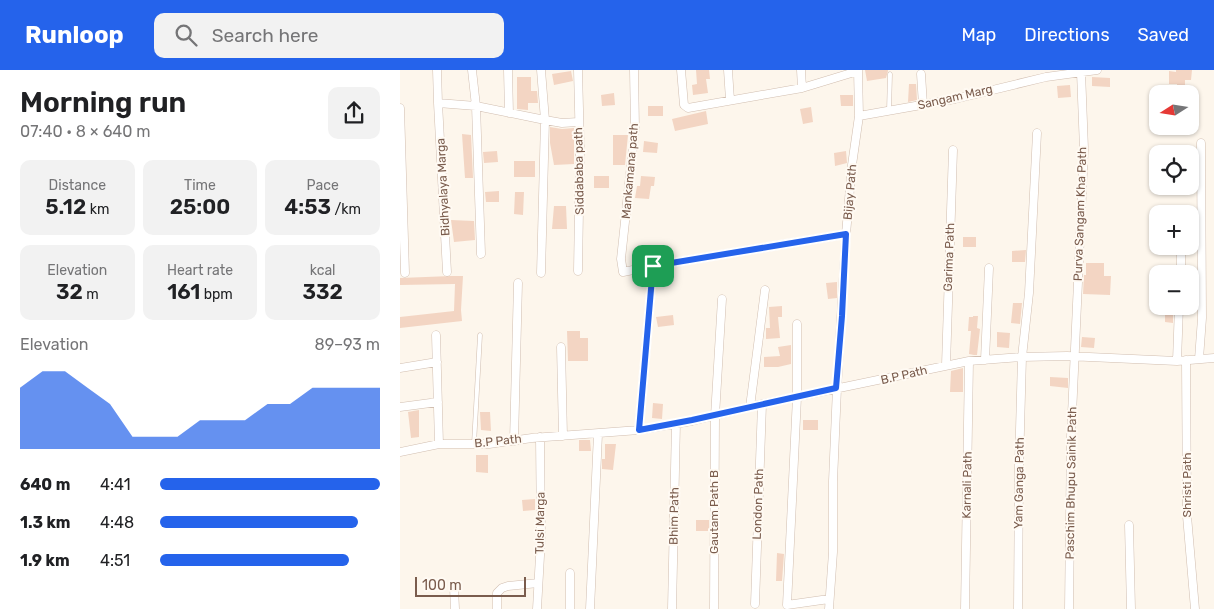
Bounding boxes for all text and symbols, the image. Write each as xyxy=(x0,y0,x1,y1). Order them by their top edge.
search box xyxy=(154,13,504,58)
text: Runloop xyxy=(25,21,124,49)
icon: search xyxy=(172,21,200,49)
text: Search here xyxy=(212,24,318,47)
text: Map xyxy=(961,24,996,46)
text: Directions xyxy=(1024,24,1110,46)
text: Saved xyxy=(1138,24,1189,46)
street label: Sangam Marg xyxy=(916,82,994,112)
north arrow xyxy=(1149,85,1199,135)
map controls xyxy=(1149,85,1199,315)
text: Morning run xyxy=(20,86,186,119)
button: share xyxy=(328,87,380,139)
text: 07:40 · 8 × 640 m xyxy=(20,122,151,141)
street label: Mankamana path xyxy=(619,123,641,219)
street label: Siddababa path xyxy=(571,127,587,215)
street label: Bidhyalaya Marga xyxy=(433,138,453,236)
button: locate xyxy=(1149,145,1199,195)
street label: Purva Sangam Kha Path xyxy=(1071,147,1089,281)
street label: Bijay Path xyxy=(841,164,859,220)
text: Distance xyxy=(49,177,106,194)
text: Time xyxy=(184,177,216,194)
text: Pace xyxy=(307,177,339,194)
text: 5.12 xyxy=(45,194,86,219)
text: 25:00 xyxy=(170,194,230,219)
text: 4:53 xyxy=(284,194,331,219)
text: km xyxy=(86,201,109,218)
text: /km xyxy=(331,201,361,218)
button: + xyxy=(1149,205,1199,255)
street label: Garima Path xyxy=(941,222,957,292)
pin xyxy=(632,245,674,287)
icon: arrive xyxy=(639,252,667,280)
text: Elevation xyxy=(47,262,107,279)
text: Heart rate xyxy=(167,262,233,279)
text: kcal xyxy=(310,262,336,279)
button: − xyxy=(1149,265,1199,315)
text: 32 xyxy=(56,279,83,304)
text: 161 xyxy=(167,279,200,304)
text: 332 xyxy=(302,279,343,304)
text: m xyxy=(83,286,99,303)
text: bpm xyxy=(200,286,233,303)
text: Elevation xyxy=(20,335,89,354)
text: 89–93 m xyxy=(315,335,380,354)
street label: B.P Path xyxy=(879,363,929,387)
street label: Paschim Bhupu Sainik Path xyxy=(1063,406,1079,560)
street label: B.P Path xyxy=(474,432,522,450)
street label: Yam Ganga Path xyxy=(1011,437,1027,529)
street label: Karnali Path xyxy=(959,451,975,519)
street label: Shristi Path xyxy=(1180,452,1194,518)
street label: London Path xyxy=(750,468,766,540)
street label: Gautam Path B xyxy=(707,470,721,554)
text: 640 m xyxy=(20,475,70,494)
text: 4:41 xyxy=(100,475,131,494)
street label: Bhim Path xyxy=(666,487,682,545)
street label: Tulsi Marga xyxy=(532,492,548,554)
text: 1.3 km xyxy=(20,513,70,532)
text: 4:48 xyxy=(100,513,134,532)
text: 1.9 km xyxy=(20,551,70,570)
text: 4:51 xyxy=(100,551,130,570)
scale bar xyxy=(415,574,526,597)
text: 100 m xyxy=(422,577,462,594)

